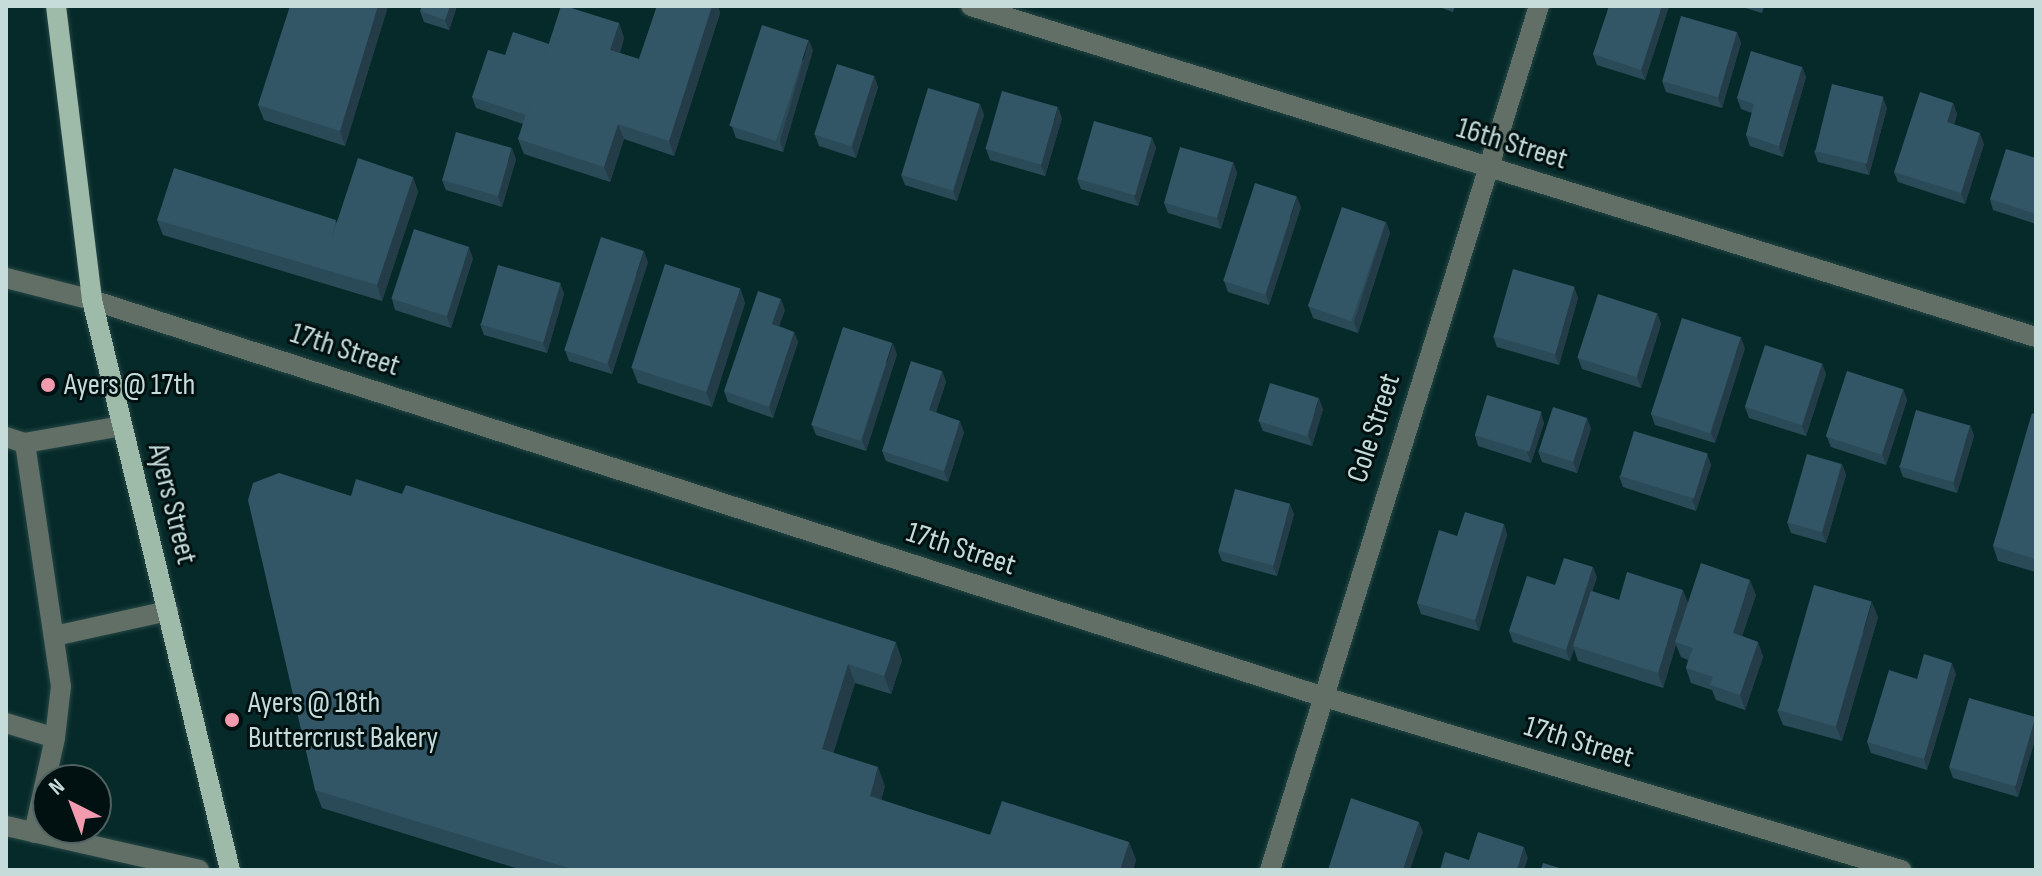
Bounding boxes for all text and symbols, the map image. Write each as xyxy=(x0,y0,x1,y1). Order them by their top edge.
street label: 16th Street xyxy=(1452,110,1572,178)
street label: 17th Street xyxy=(286,315,404,385)
place label: Ayers @ 17th xyxy=(64,367,195,403)
street label: Cole Street xyxy=(1340,369,1408,487)
marker: Ayers @ 17th xyxy=(39,376,57,394)
street label: Ayers Street xyxy=(140,440,204,568)
street label: 17th Street xyxy=(902,514,1020,584)
place label: Ayers @ 18th Buttercrust Bakery xyxy=(248,685,438,756)
street label: 17th Street xyxy=(1520,708,1638,776)
marker: Ayers @ 18th Buttercrust Bakery xyxy=(223,711,241,729)
north arrow xyxy=(32,764,112,844)
text: N xyxy=(44,773,70,801)

